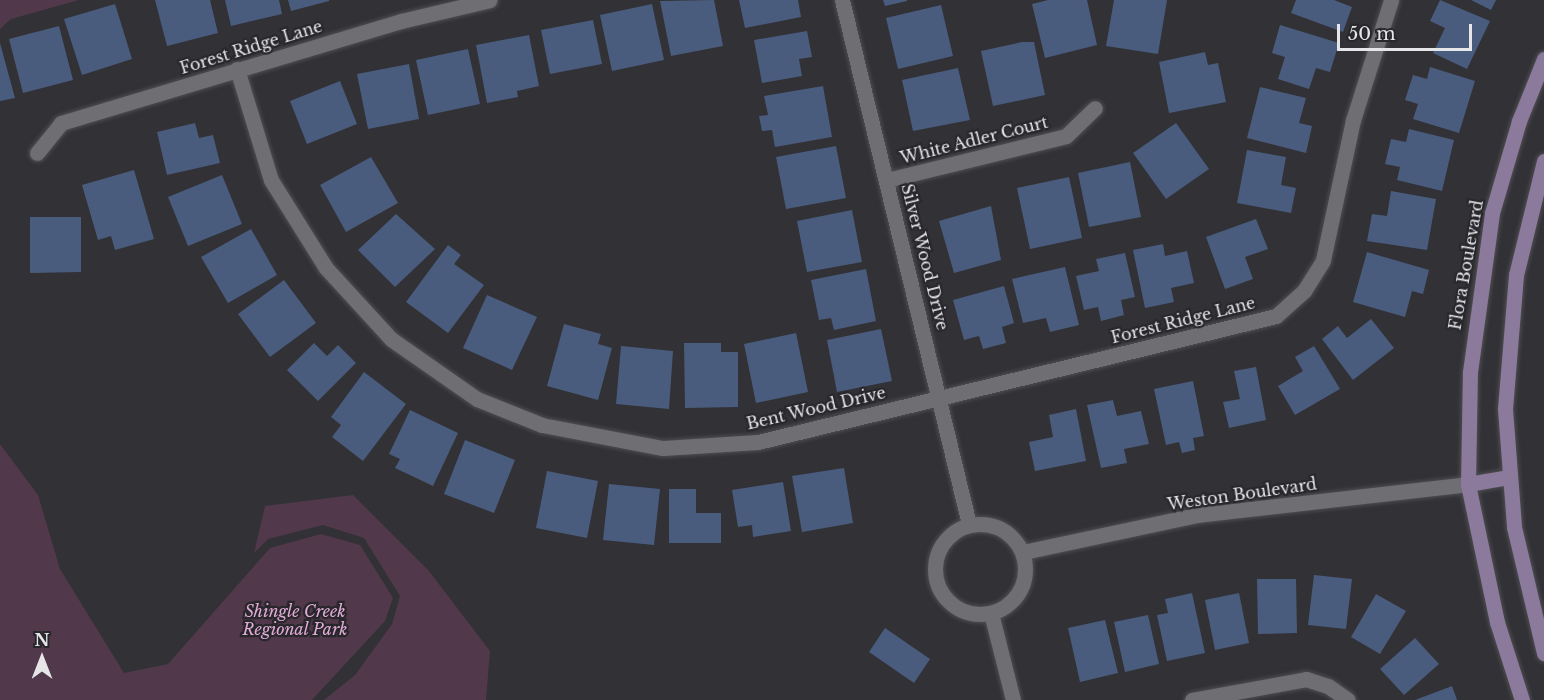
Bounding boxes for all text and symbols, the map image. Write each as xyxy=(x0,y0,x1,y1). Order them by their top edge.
scale bar xyxy=(1340,12,1475,50)
street label: Forest Ridge Lane xyxy=(177,16,325,78)
text: 50 m xyxy=(1348,23,1396,45)
street label: White Adler Court xyxy=(898,112,1050,168)
street label: Silver Wood Drive xyxy=(897,181,953,333)
street label: Flora Boulevard xyxy=(1445,198,1487,332)
street label: Forest Ridge Lane xyxy=(1109,293,1257,347)
street label: Bent Wood Drive xyxy=(744,383,888,433)
street label: Weston Boulevard xyxy=(1166,474,1318,514)
park label: Shingle Creek Regional Park xyxy=(242,601,348,639)
north arrow xyxy=(12,628,72,688)
text: N xyxy=(34,630,50,650)

